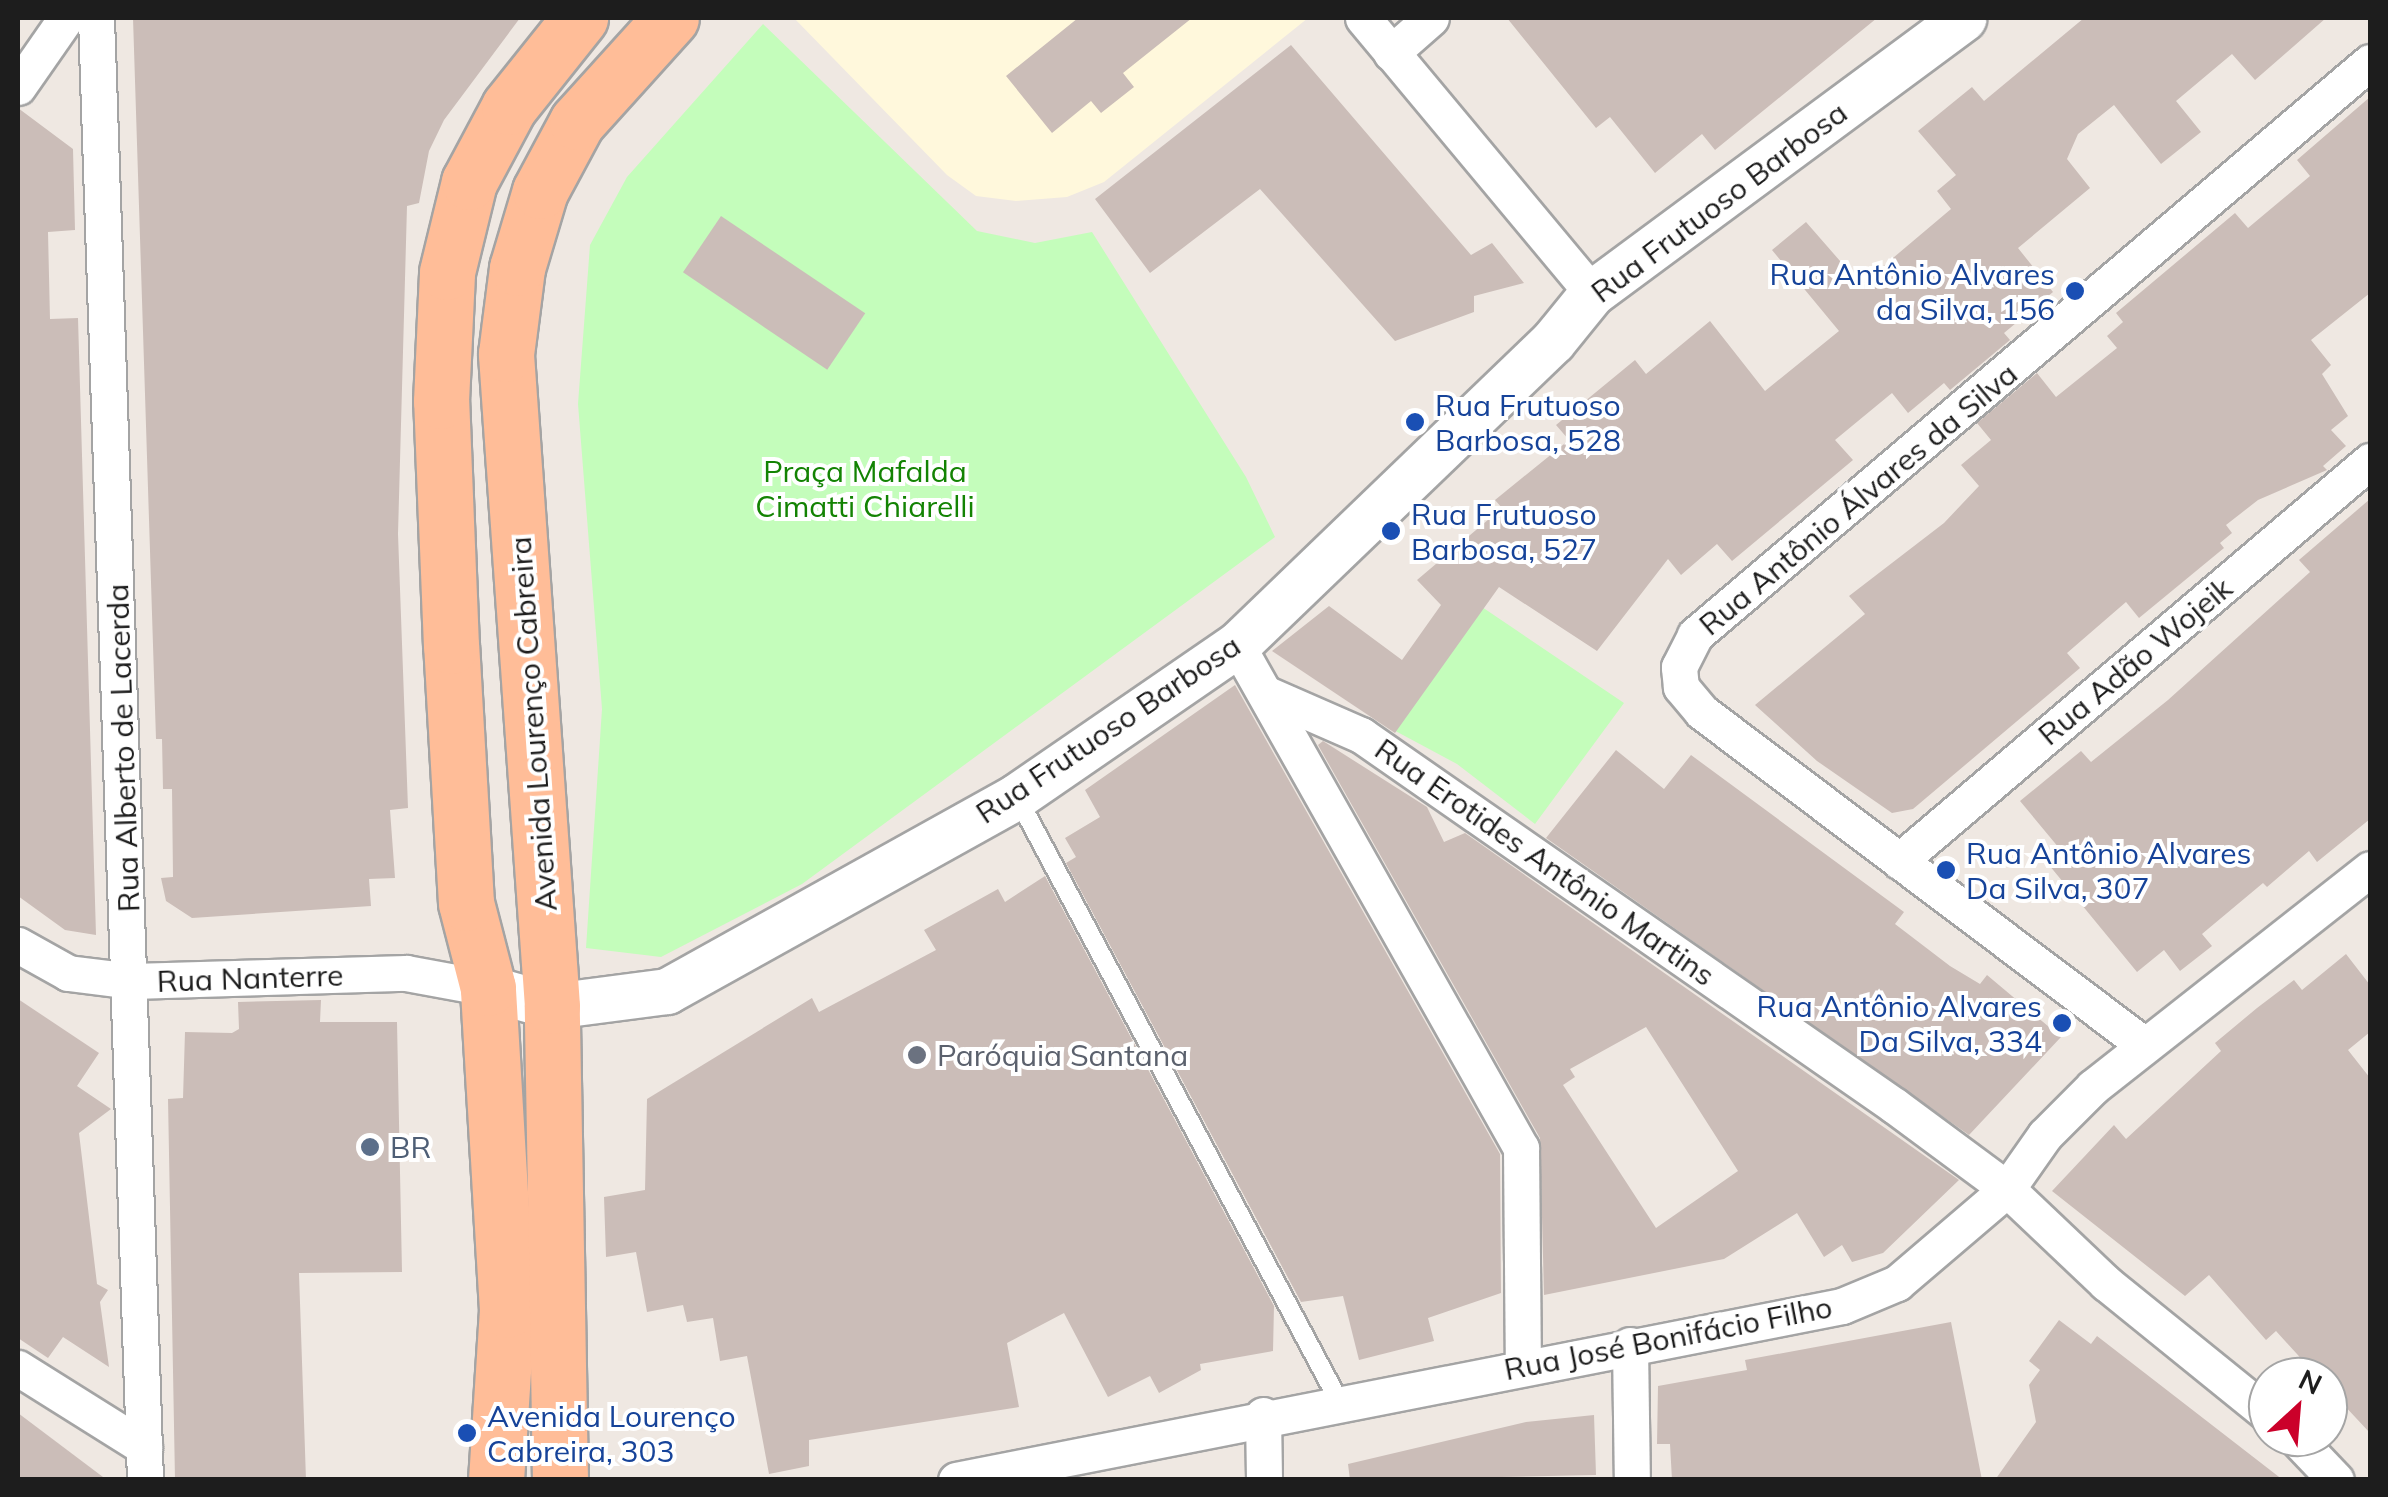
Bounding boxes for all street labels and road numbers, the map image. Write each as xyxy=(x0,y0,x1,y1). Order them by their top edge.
street label: Rua Frutuoso Barbosa xyxy=(1584,94,1854,310)
street label: Rua Antônio Álvares da Silva xyxy=(1692,355,2024,643)
street label: Avenida Lourenço Cabreira xyxy=(502,535,564,913)
street label: Rua Adão Wojeik xyxy=(2031,570,2239,752)
street label: Rua Alberto de Lacerda xyxy=(99,583,147,913)
street label: Rua Frutuoso Barbosa xyxy=(969,627,1247,831)
street label: Rua Erotides Antônio Martins xyxy=(1368,731,1722,993)
street label: Rua Nanterre xyxy=(156,957,344,999)
street label: Rua José Bonifácio Filho xyxy=(1501,1289,1835,1387)

